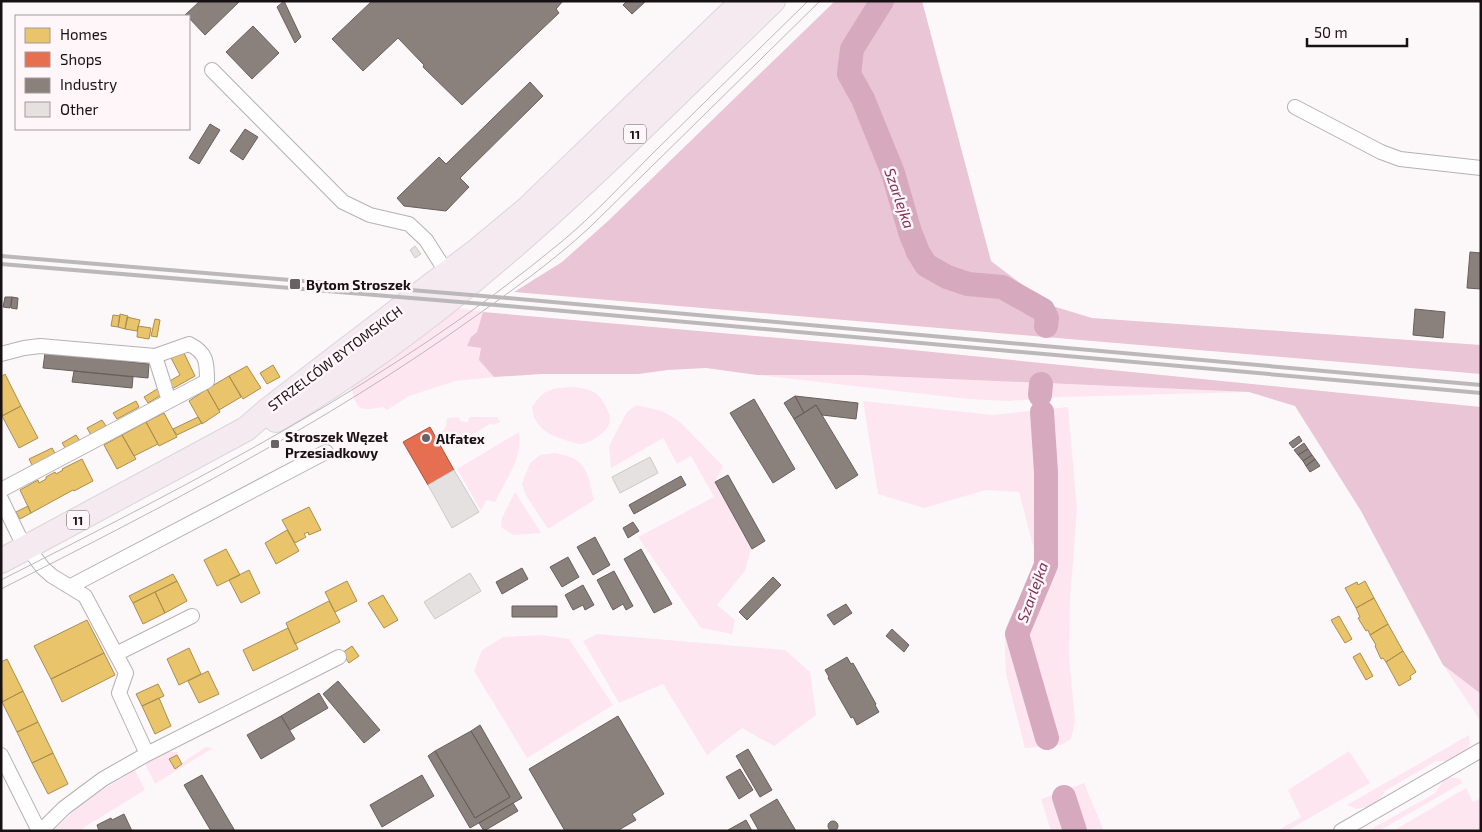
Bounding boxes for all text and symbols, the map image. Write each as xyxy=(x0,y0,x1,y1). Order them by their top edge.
legend xyxy=(15,15,190,130)
scale bar xyxy=(1307,15,1407,47)
text: 50 m xyxy=(1314,23,1348,41)
text: Homes xyxy=(60,25,107,43)
text: Shops xyxy=(60,50,102,68)
text: Industry xyxy=(60,75,117,93)
text: Other xyxy=(60,100,99,118)
road number: 11 xyxy=(624,125,646,144)
water label: Szarlejka xyxy=(880,165,919,231)
place label: Bytom Stroszek xyxy=(306,276,411,293)
marker: Bytom Stroszek xyxy=(288,277,302,291)
street label: STRZELCÓW BYTOMSKICH xyxy=(264,302,406,414)
place label: Stroszek Węzeł Przesiadkowy xyxy=(285,428,388,461)
place label: Alfatex xyxy=(436,430,485,447)
marker: Alfatex xyxy=(420,432,432,444)
marker: Stroszek Węzeł Przesiadkowy xyxy=(269,438,281,450)
road number: 11 xyxy=(67,510,89,530)
water label: Szarlejka xyxy=(1013,559,1052,625)

